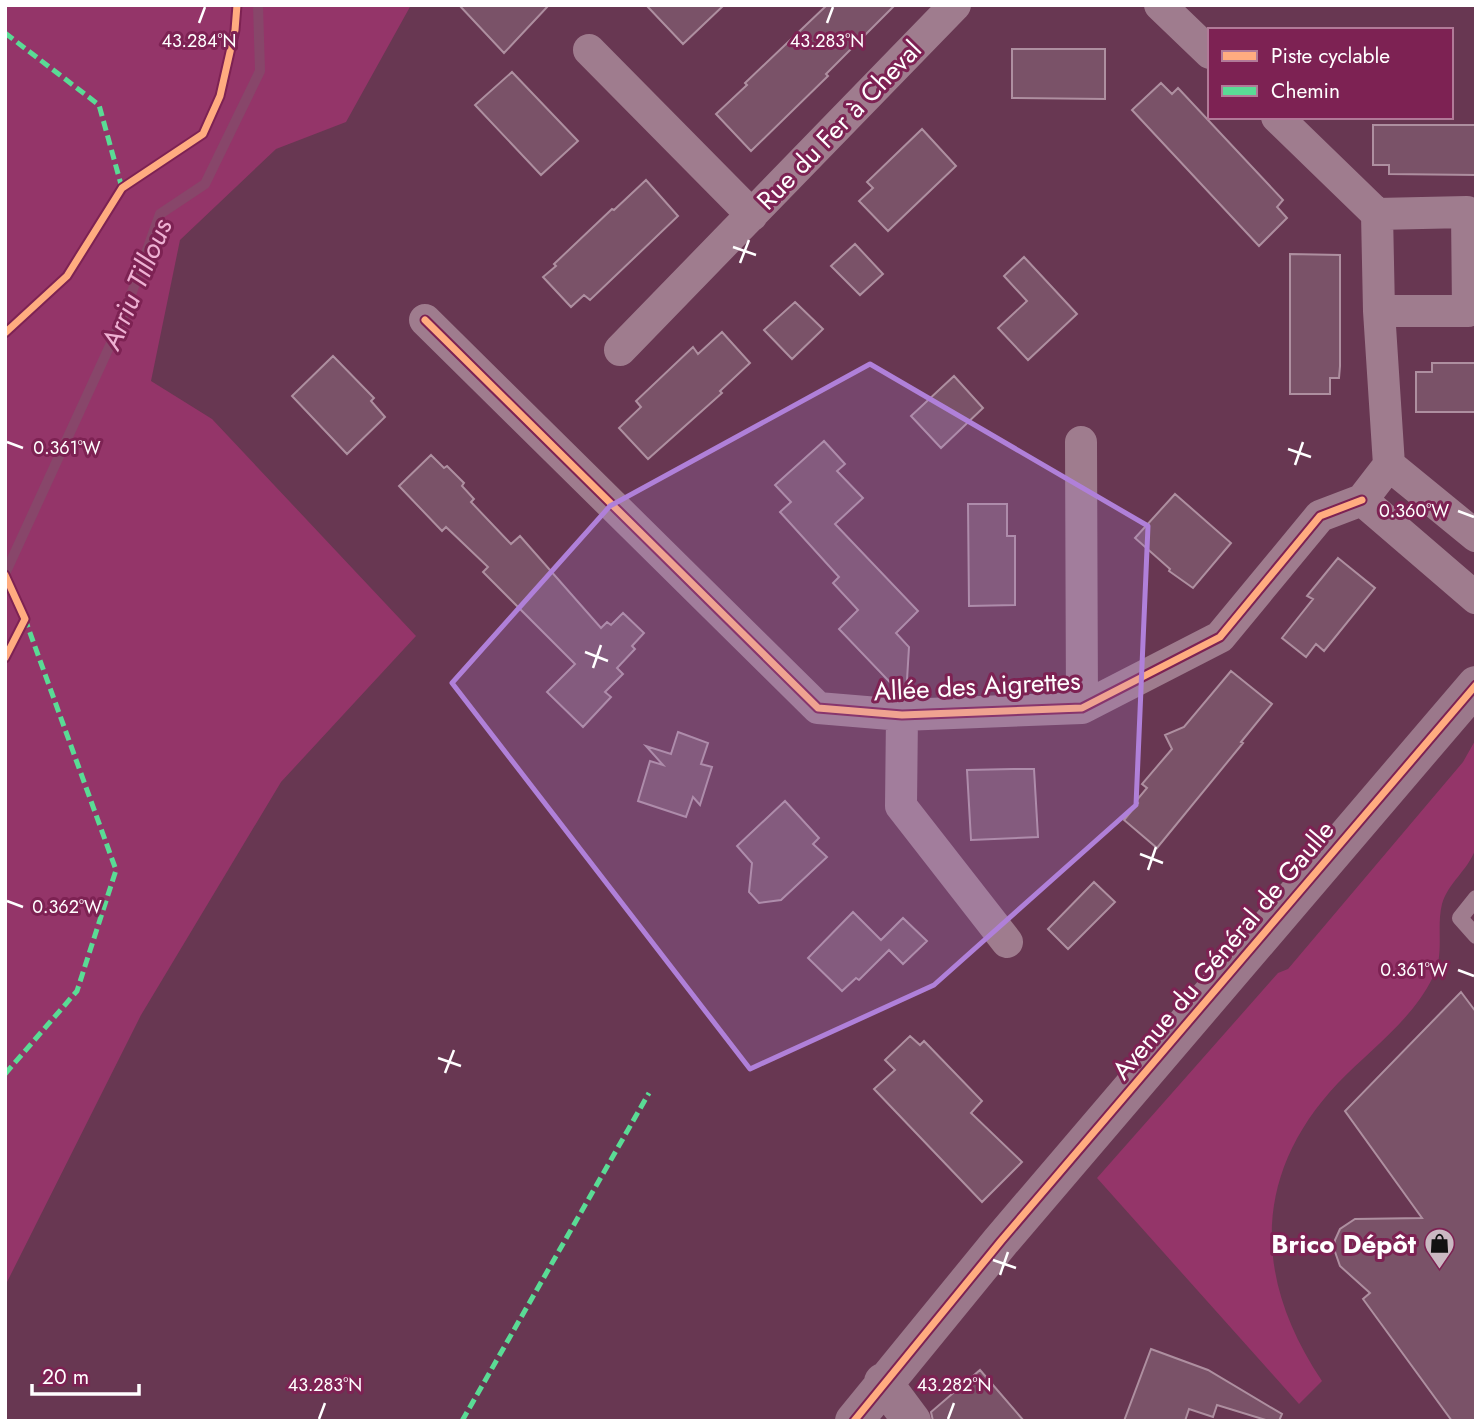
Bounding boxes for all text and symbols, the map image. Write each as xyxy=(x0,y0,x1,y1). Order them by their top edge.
text: 43.284°N xyxy=(162,28,236,54)
text: 43.283°N xyxy=(790,28,864,54)
legend xyxy=(1208,28,1453,119)
street label: Rue du Fer à Cheval xyxy=(748,32,930,218)
text: Piste cyclable xyxy=(1271,41,1390,71)
text: Chemin xyxy=(1271,76,1340,106)
water label: Arriu Tillous xyxy=(90,211,183,357)
text: 0.361°W xyxy=(33,435,101,461)
text: 0.360°W xyxy=(1379,498,1449,524)
street label: Allée des Aigrettes xyxy=(873,662,1081,710)
street label: Avenue du Général de Gaulle xyxy=(1103,812,1343,1088)
text: 0.362°W xyxy=(32,894,102,920)
text: 0.361°W xyxy=(1380,957,1448,983)
place label: Brico Dépôt xyxy=(1271,1225,1417,1263)
shop icon: Brico Dépôt xyxy=(1422,1227,1456,1271)
scale bar xyxy=(32,1352,138,1396)
text: 20 m xyxy=(42,1362,89,1392)
text: 43.283°N xyxy=(288,1372,362,1398)
text: 43.282°N xyxy=(917,1372,991,1398)

